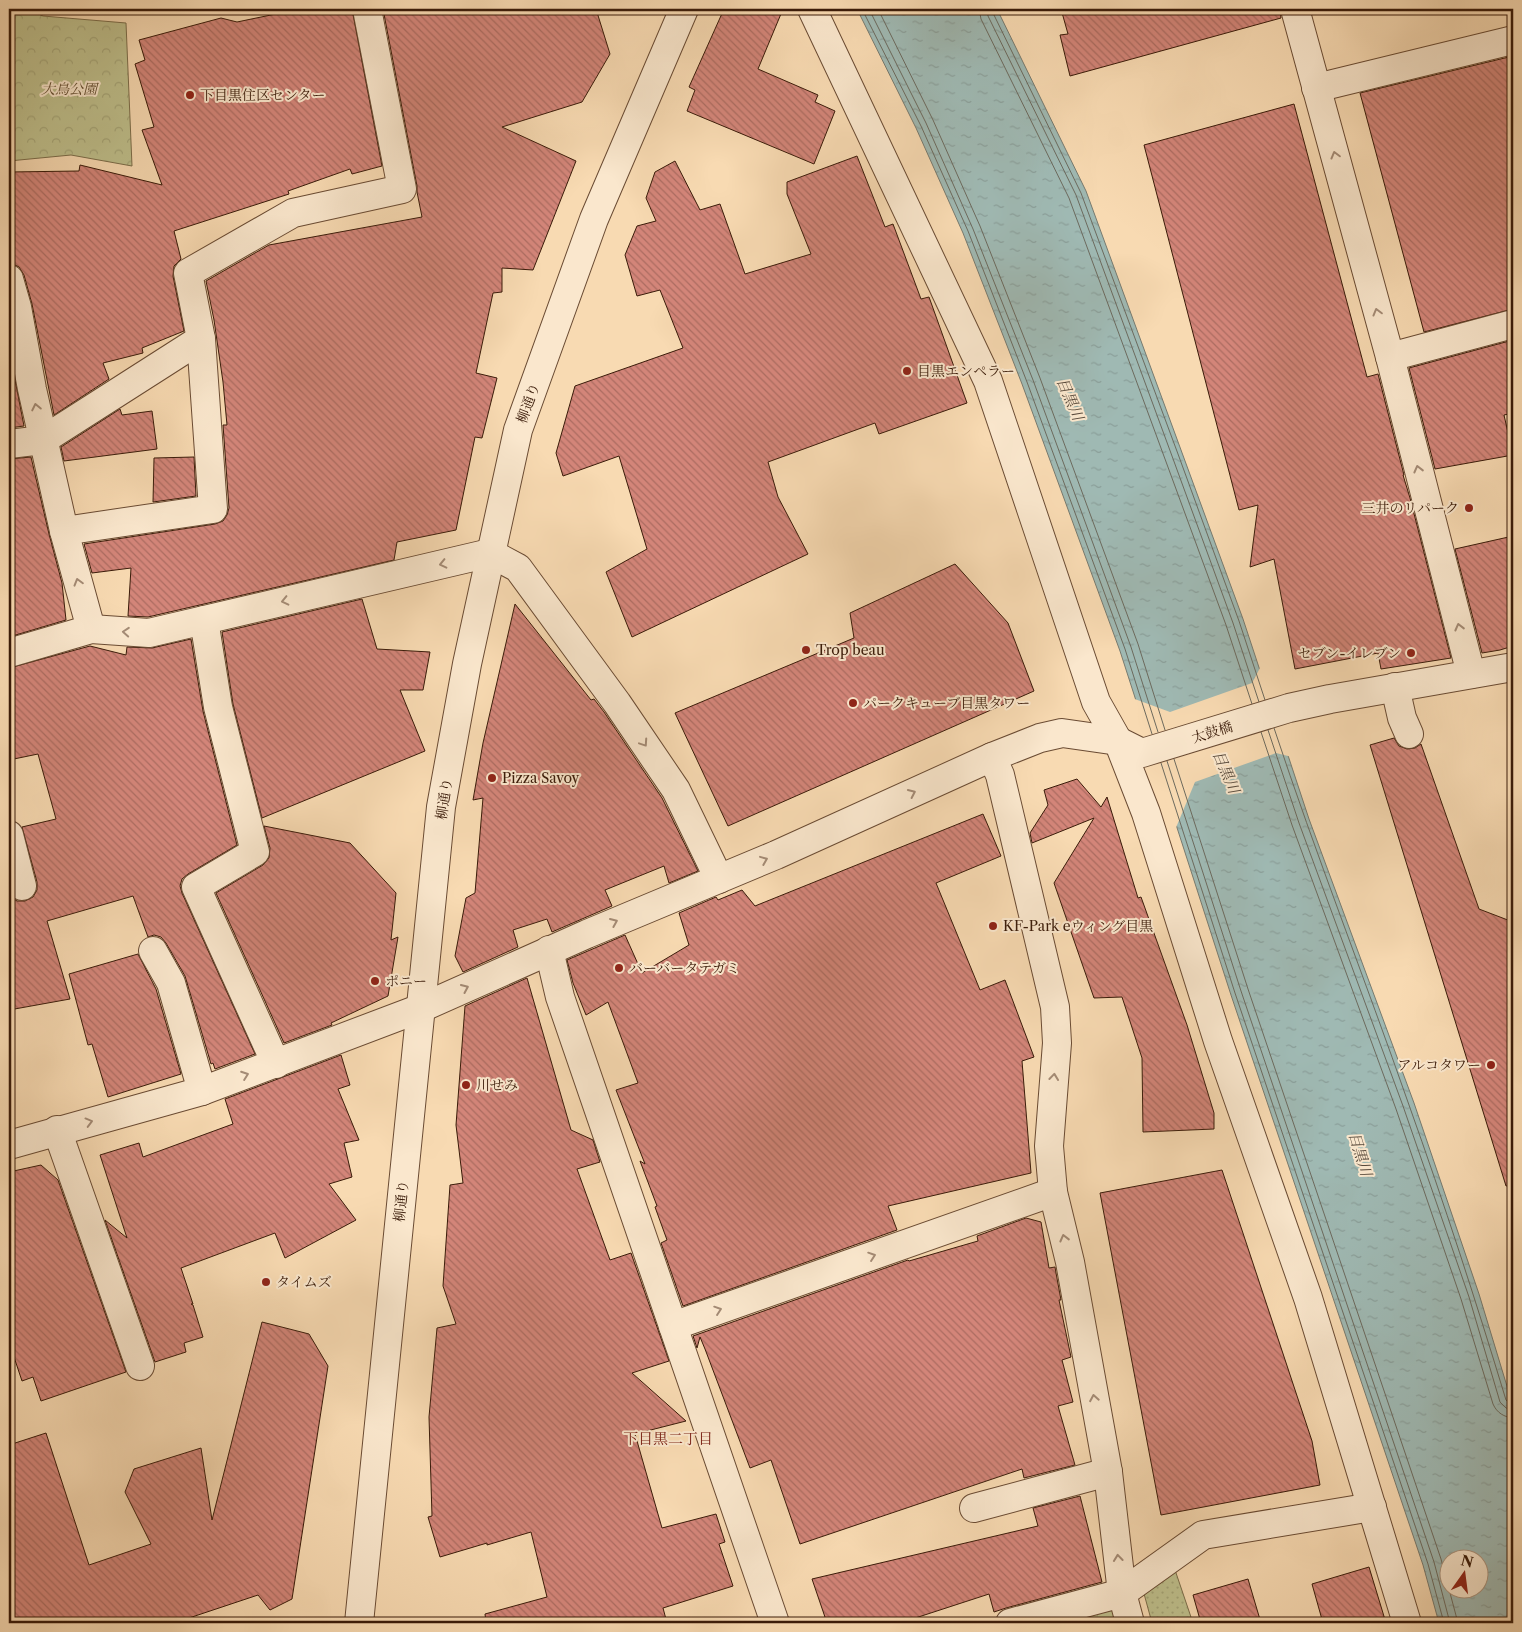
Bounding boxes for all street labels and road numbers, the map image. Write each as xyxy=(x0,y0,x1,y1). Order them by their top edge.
street label: 柳通り xyxy=(512,380,544,426)
street label: 太鼓橋 xyxy=(1189,717,1235,747)
street label: 柳通り xyxy=(432,777,456,821)
street label: 柳通り xyxy=(390,1179,412,1223)

